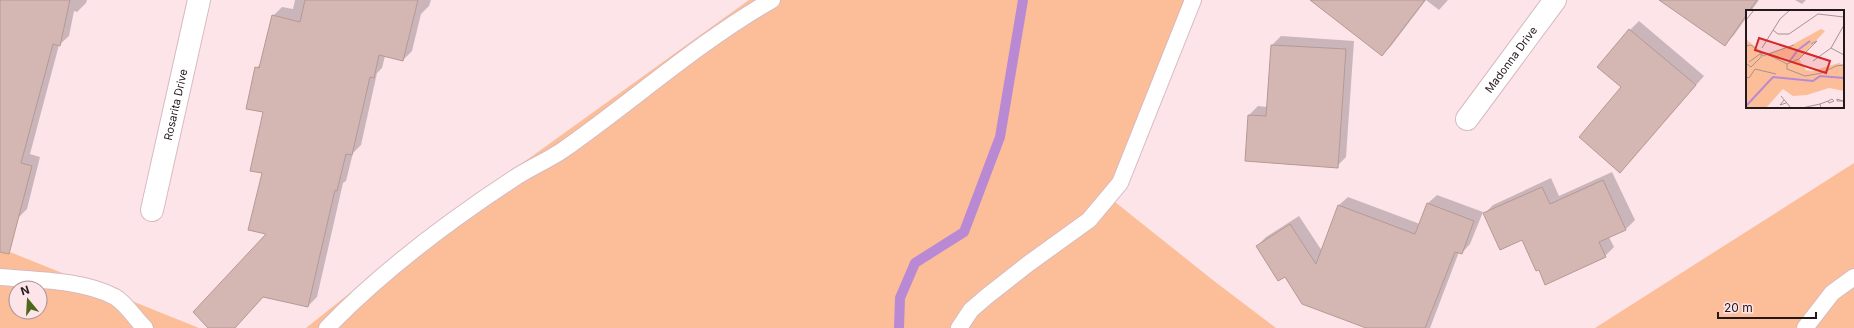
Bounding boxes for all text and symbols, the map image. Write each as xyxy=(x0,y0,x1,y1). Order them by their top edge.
inset map xyxy=(1746,10,1844,108)
street label: Madonna Drive xyxy=(1482,24,1540,95)
street label: Rosarita Drive xyxy=(161,68,190,142)
north arrow xyxy=(8,280,48,320)
text: N xyxy=(19,283,31,298)
scale bar xyxy=(1718,294,1816,320)
text: 20 m xyxy=(1724,300,1753,315)

